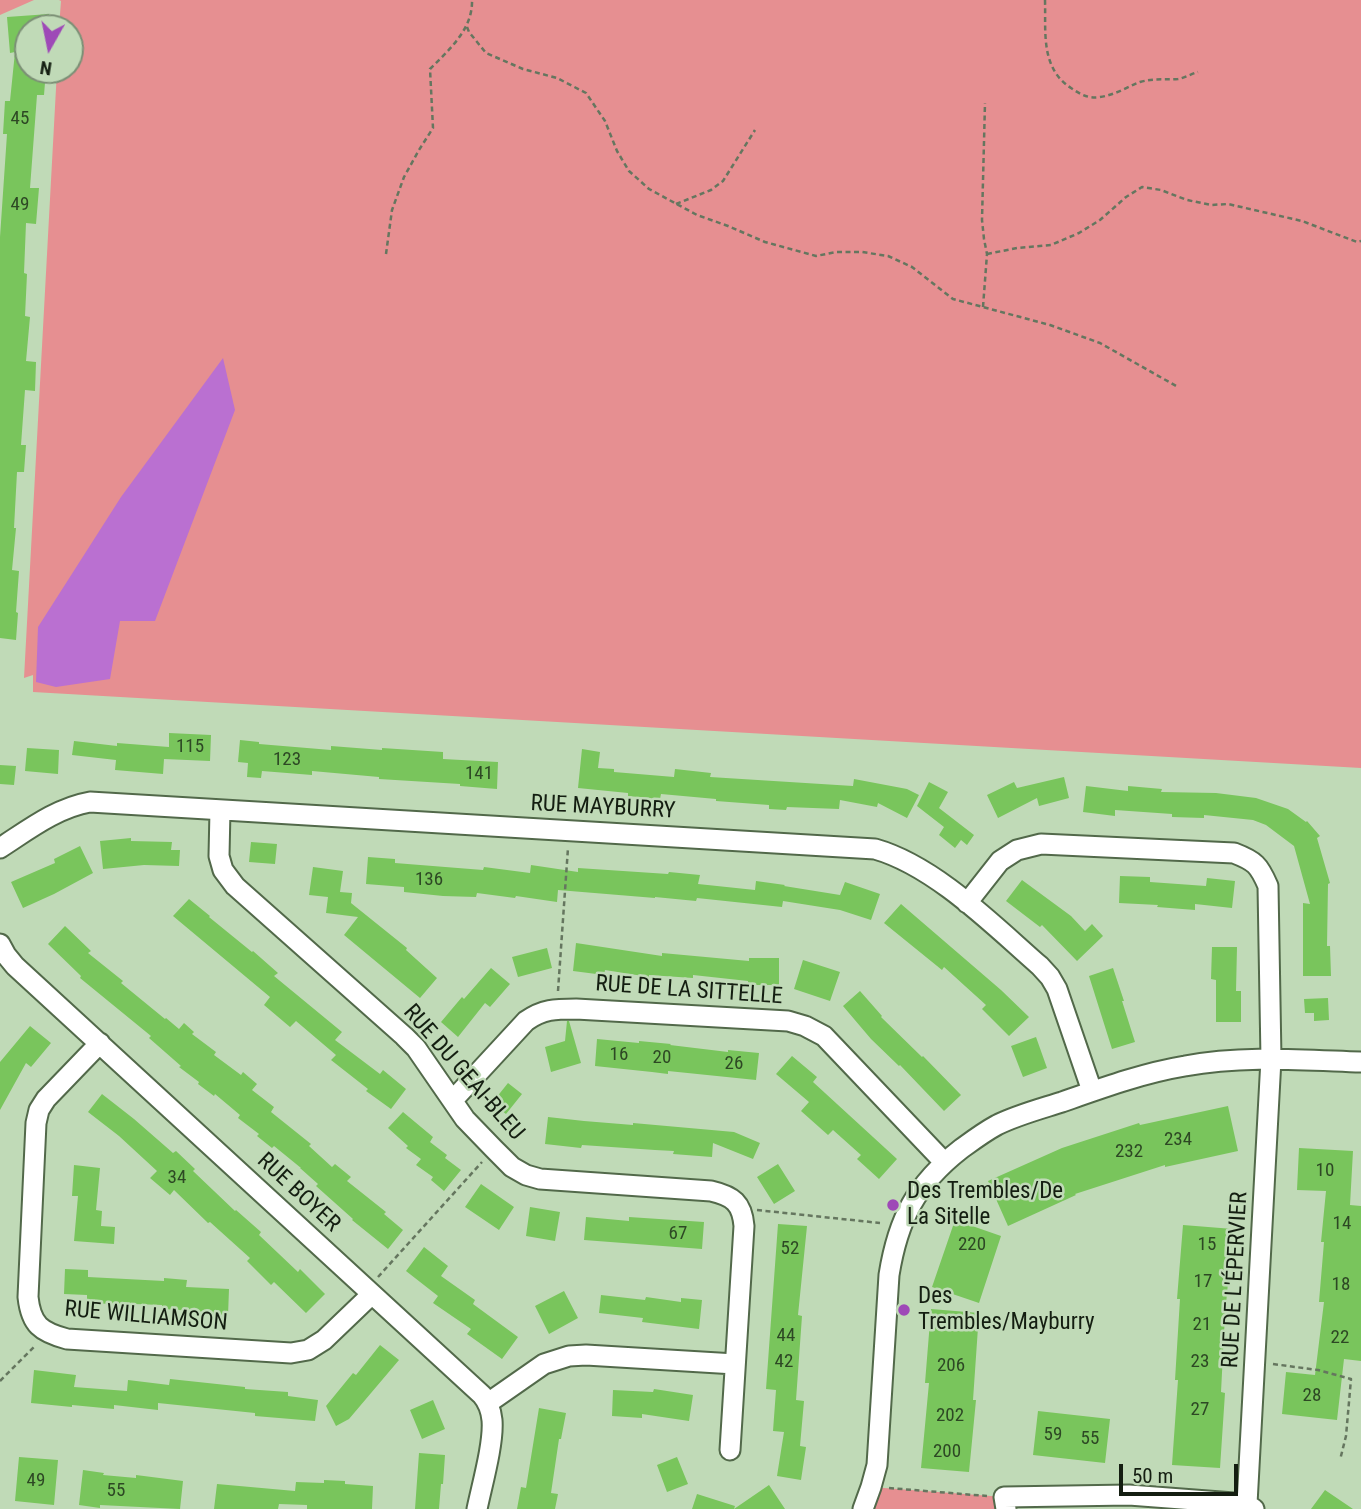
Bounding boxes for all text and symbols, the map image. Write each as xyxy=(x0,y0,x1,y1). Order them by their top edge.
north arrow xyxy=(14,14,84,84)
text: N xyxy=(38,56,54,81)
house number: 45 xyxy=(11,108,29,130)
house number: 49 xyxy=(11,194,29,216)
house number: 115 xyxy=(176,736,204,758)
house number: 123 xyxy=(273,749,301,771)
house number: 141 xyxy=(465,763,493,785)
street label: RUE MAYBURRY xyxy=(530,790,676,826)
house number: 136 xyxy=(415,869,443,891)
street label: RUE DE LA SITTELLE xyxy=(594,971,784,1011)
street label: RUE DU GEAI-BLEU xyxy=(397,1000,529,1146)
house number: 16 xyxy=(610,1044,628,1066)
house number: 20 xyxy=(653,1047,671,1069)
house number: 26 xyxy=(725,1053,743,1075)
house number: 234 xyxy=(1164,1129,1192,1151)
house number: 232 xyxy=(1115,1141,1143,1163)
street label: RUE BOYER xyxy=(251,1148,345,1238)
house number: 10 xyxy=(1316,1160,1334,1182)
house number: 34 xyxy=(168,1167,186,1189)
place label: Des Trembles/De La Sitelle xyxy=(907,1178,1063,1232)
street label: RUE DE L'ÉPERVIER xyxy=(1218,1191,1254,1369)
marker: Des Trembles/De La Sitelle xyxy=(885,1197,901,1213)
house number: 14 xyxy=(1333,1213,1351,1235)
house number: 67 xyxy=(669,1223,687,1245)
house number: 220 xyxy=(958,1234,986,1256)
house number: 15 xyxy=(1198,1234,1216,1256)
house number: 52 xyxy=(781,1238,799,1260)
house number: 17 xyxy=(1194,1271,1212,1293)
house number: 18 xyxy=(1332,1274,1350,1296)
place label: Des Trembles/Mayburry xyxy=(918,1283,1095,1337)
street label: RUE WILLIAMSON xyxy=(63,1296,229,1338)
marker: Des Trembles/Mayburry xyxy=(896,1302,912,1318)
house number: 21 xyxy=(1193,1314,1211,1336)
house number: 44 xyxy=(777,1325,795,1347)
house number: 22 xyxy=(1331,1327,1349,1349)
house number: 42 xyxy=(775,1351,793,1373)
house number: 23 xyxy=(1191,1351,1209,1373)
house number: 206 xyxy=(937,1355,965,1377)
house number: 28 xyxy=(1303,1385,1321,1407)
house number: 27 xyxy=(1191,1399,1209,1421)
house number: 202 xyxy=(936,1405,964,1427)
house number: 59 xyxy=(1044,1424,1062,1446)
house number: 55 xyxy=(1081,1428,1099,1450)
house number: 200 xyxy=(933,1441,961,1463)
scale bar xyxy=(1123,1450,1242,1494)
text: 50 m xyxy=(1132,1464,1173,1488)
house number: 49 xyxy=(27,1470,45,1492)
house number: 55 xyxy=(107,1480,125,1502)

